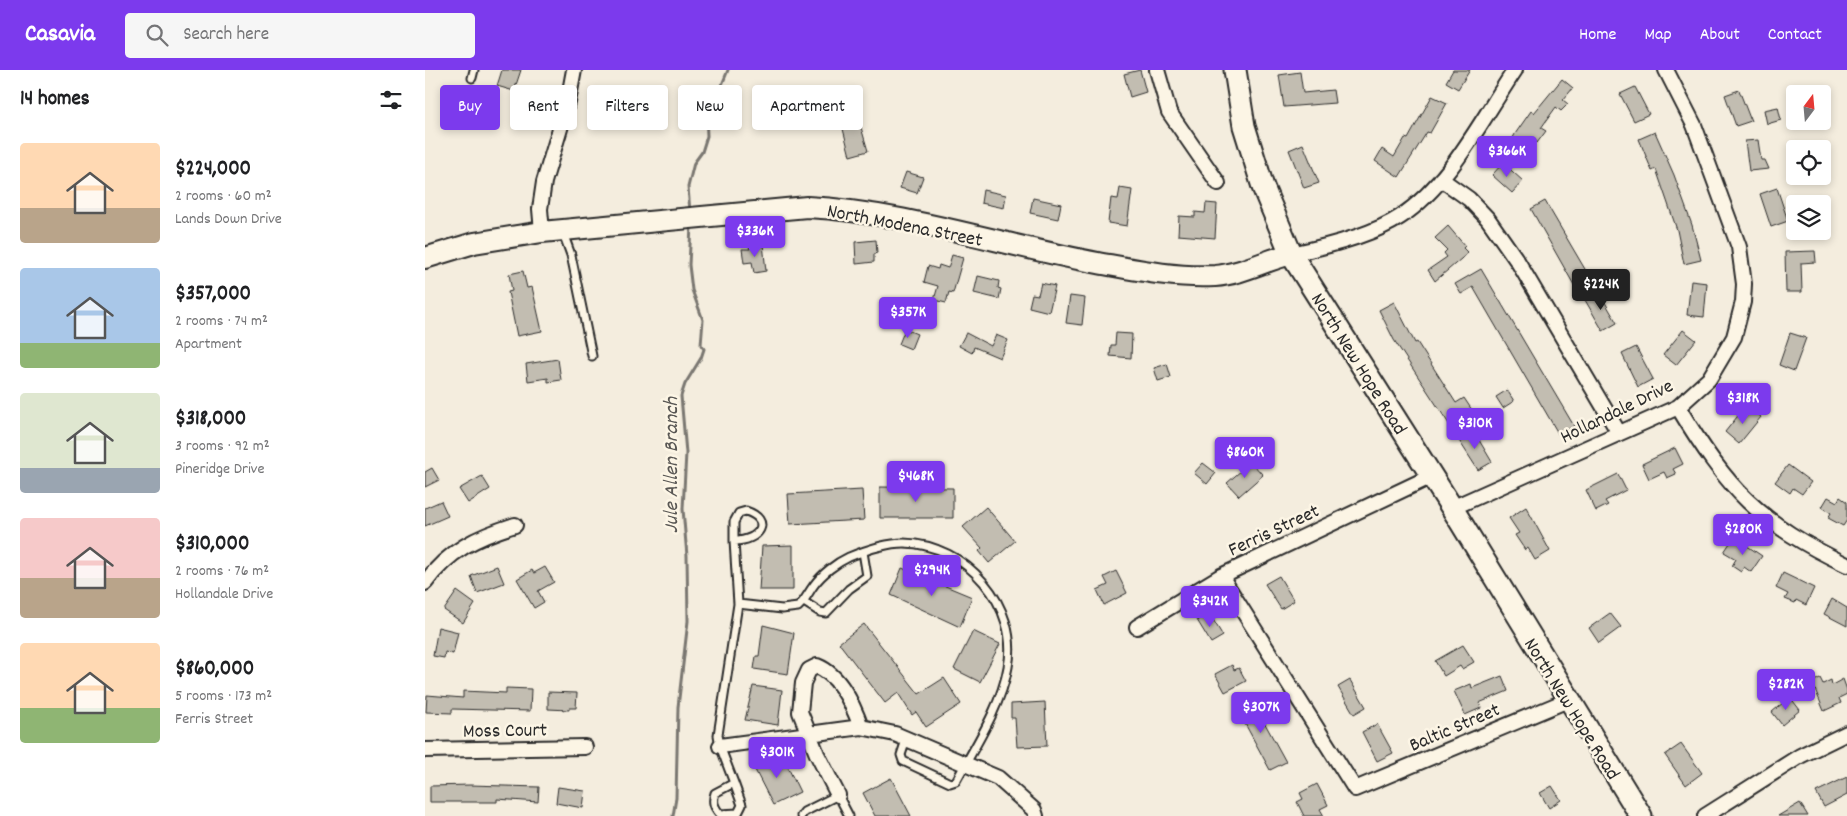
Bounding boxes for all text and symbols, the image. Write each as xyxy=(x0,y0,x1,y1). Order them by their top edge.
search box xyxy=(125,13,475,58)
text: Casavia xyxy=(25,18,95,52)
icon: search xyxy=(143,21,171,49)
text: Search here xyxy=(183,22,269,49)
text: Home xyxy=(1579,23,1616,48)
text: Map xyxy=(1644,23,1672,48)
text: About xyxy=(1700,23,1740,48)
text: Contact xyxy=(1768,23,1822,48)
text: 14 homes xyxy=(20,85,90,115)
chip: Buy xyxy=(440,85,500,130)
chip: Rent xyxy=(510,85,577,130)
chip: Filters xyxy=(587,85,668,130)
chip: New xyxy=(678,85,742,130)
chip: Apartment xyxy=(752,85,863,130)
north arrow xyxy=(1786,85,1831,130)
map controls xyxy=(1786,85,1831,240)
icon: filters xyxy=(377,86,405,114)
pin: $366K xyxy=(1472,136,1542,178)
text: $366K xyxy=(1488,140,1526,163)
button: locate xyxy=(1786,140,1831,185)
text: $224,000 xyxy=(175,155,251,185)
icon: home xyxy=(60,163,120,223)
text: 2 rooms · 60 m² xyxy=(175,185,272,208)
button: layers xyxy=(1786,195,1831,240)
street label: North Modena Street xyxy=(824,198,985,256)
text: Lands Down Drive xyxy=(175,208,282,231)
pin: $336K xyxy=(720,216,790,258)
text: $336K xyxy=(736,220,774,243)
pin: $224K xyxy=(1566,268,1636,311)
text: $224K xyxy=(1583,273,1619,296)
text: $357,000 xyxy=(175,280,251,310)
icon: home xyxy=(60,288,120,348)
street label: North New Hope Road xyxy=(1302,288,1412,441)
pin: $357K xyxy=(873,296,943,339)
text: $357K xyxy=(890,301,926,324)
text: 2 rooms · 74 m² xyxy=(175,310,268,333)
text: Apartment xyxy=(175,333,242,356)
street label: Hollandale Drive xyxy=(1556,373,1679,452)
pin: $318K xyxy=(1708,382,1778,425)
text: $318K xyxy=(1727,387,1759,410)
water label: Jule Allen Branch xyxy=(658,395,688,533)
text: $318,000 xyxy=(175,405,246,435)
pin: $310K xyxy=(1440,408,1510,450)
text: $310K xyxy=(1458,412,1492,435)
icon: home xyxy=(60,413,120,473)
text: 3 rooms · 92 m² xyxy=(175,435,269,458)
pin: $860K xyxy=(1210,436,1280,479)
text: $860K xyxy=(1226,441,1264,464)
text: Pineridge Drive xyxy=(175,458,265,481)
pin: $468K xyxy=(881,460,951,503)
text: $468K xyxy=(898,465,934,488)
street label: Ferris Street xyxy=(1224,498,1325,565)
pin: $280K xyxy=(1708,514,1778,556)
text: $280K xyxy=(1724,518,1762,541)
text: $310,000 xyxy=(175,530,249,560)
icon: home xyxy=(60,538,120,598)
pin: $294K xyxy=(897,554,967,597)
text: $294K xyxy=(914,559,950,582)
text: 2 rooms · 76 m² xyxy=(175,560,269,583)
text: Hollandale Drive xyxy=(175,583,273,606)
pin: $342K xyxy=(1175,586,1245,628)
text: $342K xyxy=(1192,590,1228,613)
street label: North New Hope Road xyxy=(1515,633,1625,786)
text: $860,000 xyxy=(175,655,254,685)
icon: home xyxy=(60,663,120,723)
pin: $282K xyxy=(1751,668,1821,711)
text: $282K xyxy=(1768,673,1804,696)
text: 5 rooms · 173 m² xyxy=(175,685,272,708)
pin: $307K xyxy=(1226,692,1296,734)
text: $307K xyxy=(1242,696,1280,719)
street label: Baltic Street xyxy=(1406,697,1505,760)
text: Ferris Street xyxy=(175,708,253,731)
street label: Moss Court xyxy=(463,717,547,747)
pin: $301K xyxy=(742,736,812,779)
text: $301K xyxy=(760,741,794,764)

